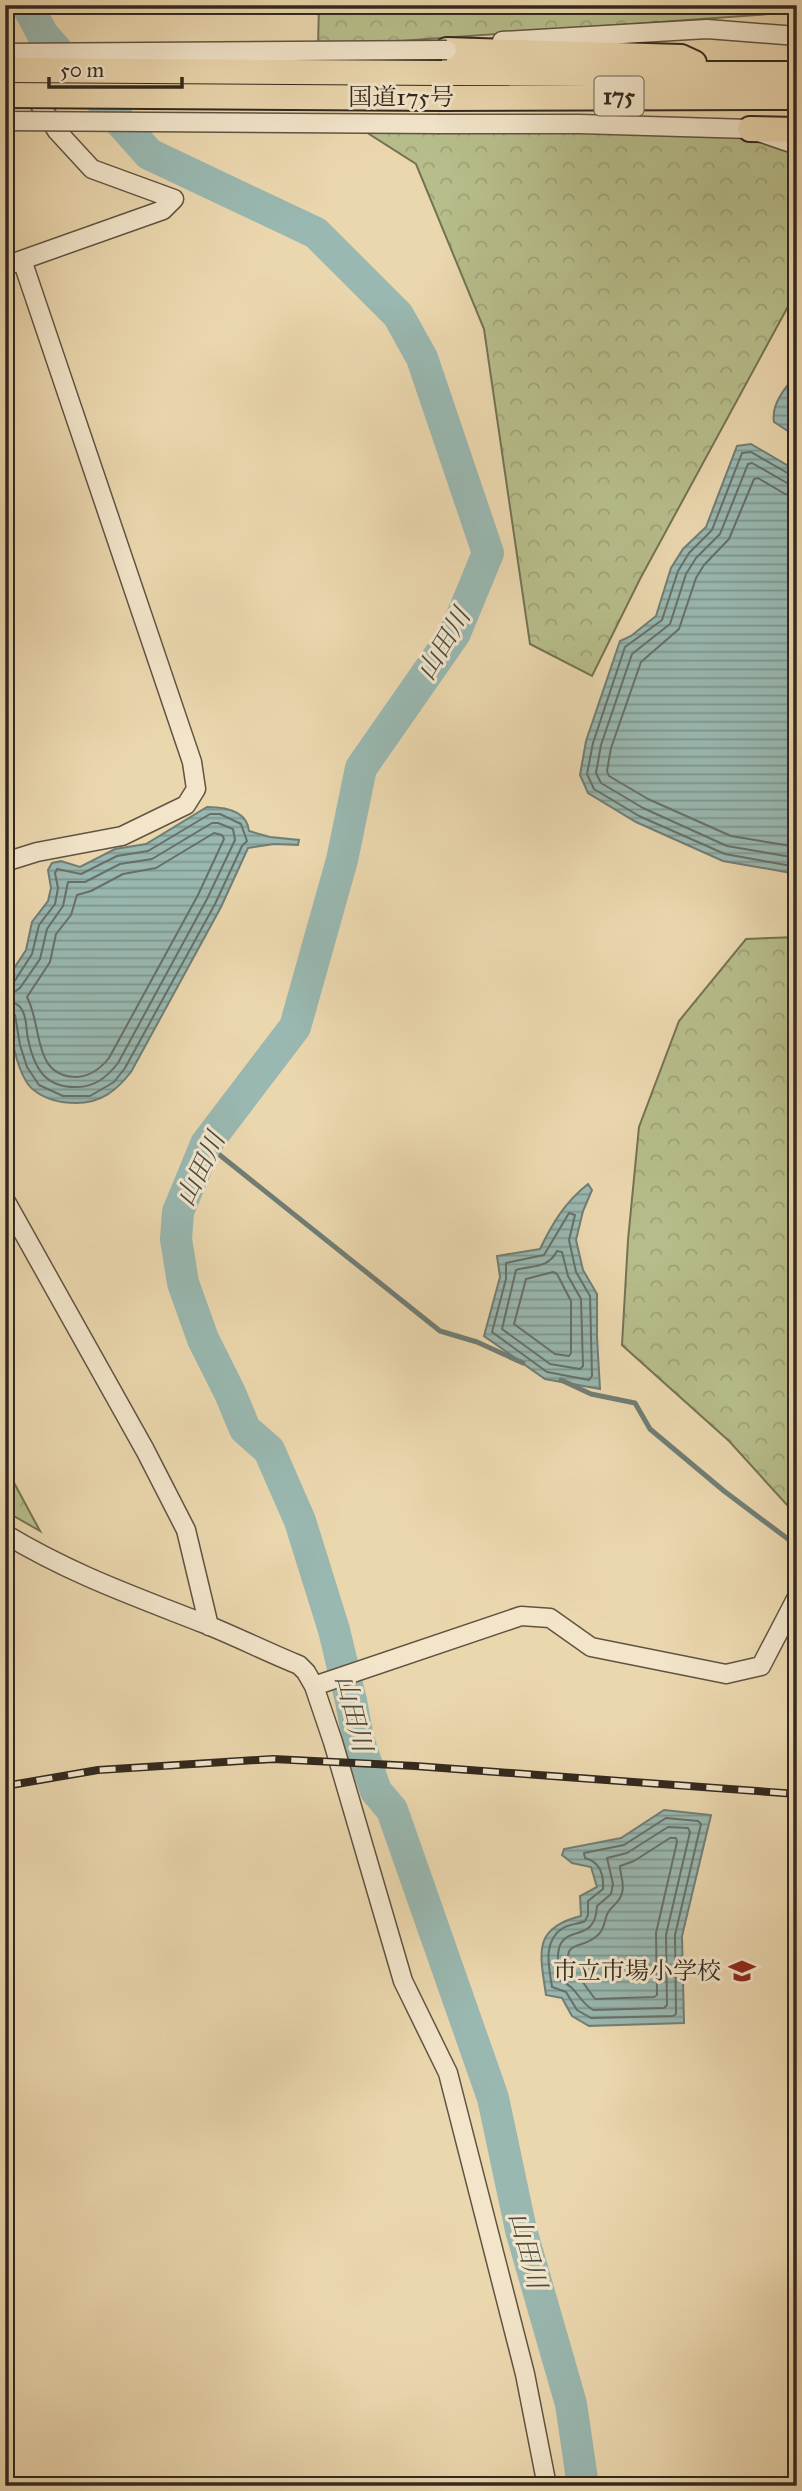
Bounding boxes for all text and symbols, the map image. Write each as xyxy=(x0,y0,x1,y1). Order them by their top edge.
scale bar xyxy=(49,46,182,90)
text: 50 m xyxy=(60,57,105,83)
road number: 175 xyxy=(594,76,644,116)
street label: 国道175号 xyxy=(348,82,454,112)
water label: 山田川 xyxy=(409,600,478,686)
water label: 山田川 xyxy=(169,1124,233,1211)
water label: 山田川 xyxy=(329,1671,380,1758)
place label: 市立市場小学校 xyxy=(553,1956,721,1986)
school or university icon: 市立市場小学校 xyxy=(727,1956,757,1986)
water label: 山田川 xyxy=(502,2208,554,2295)

